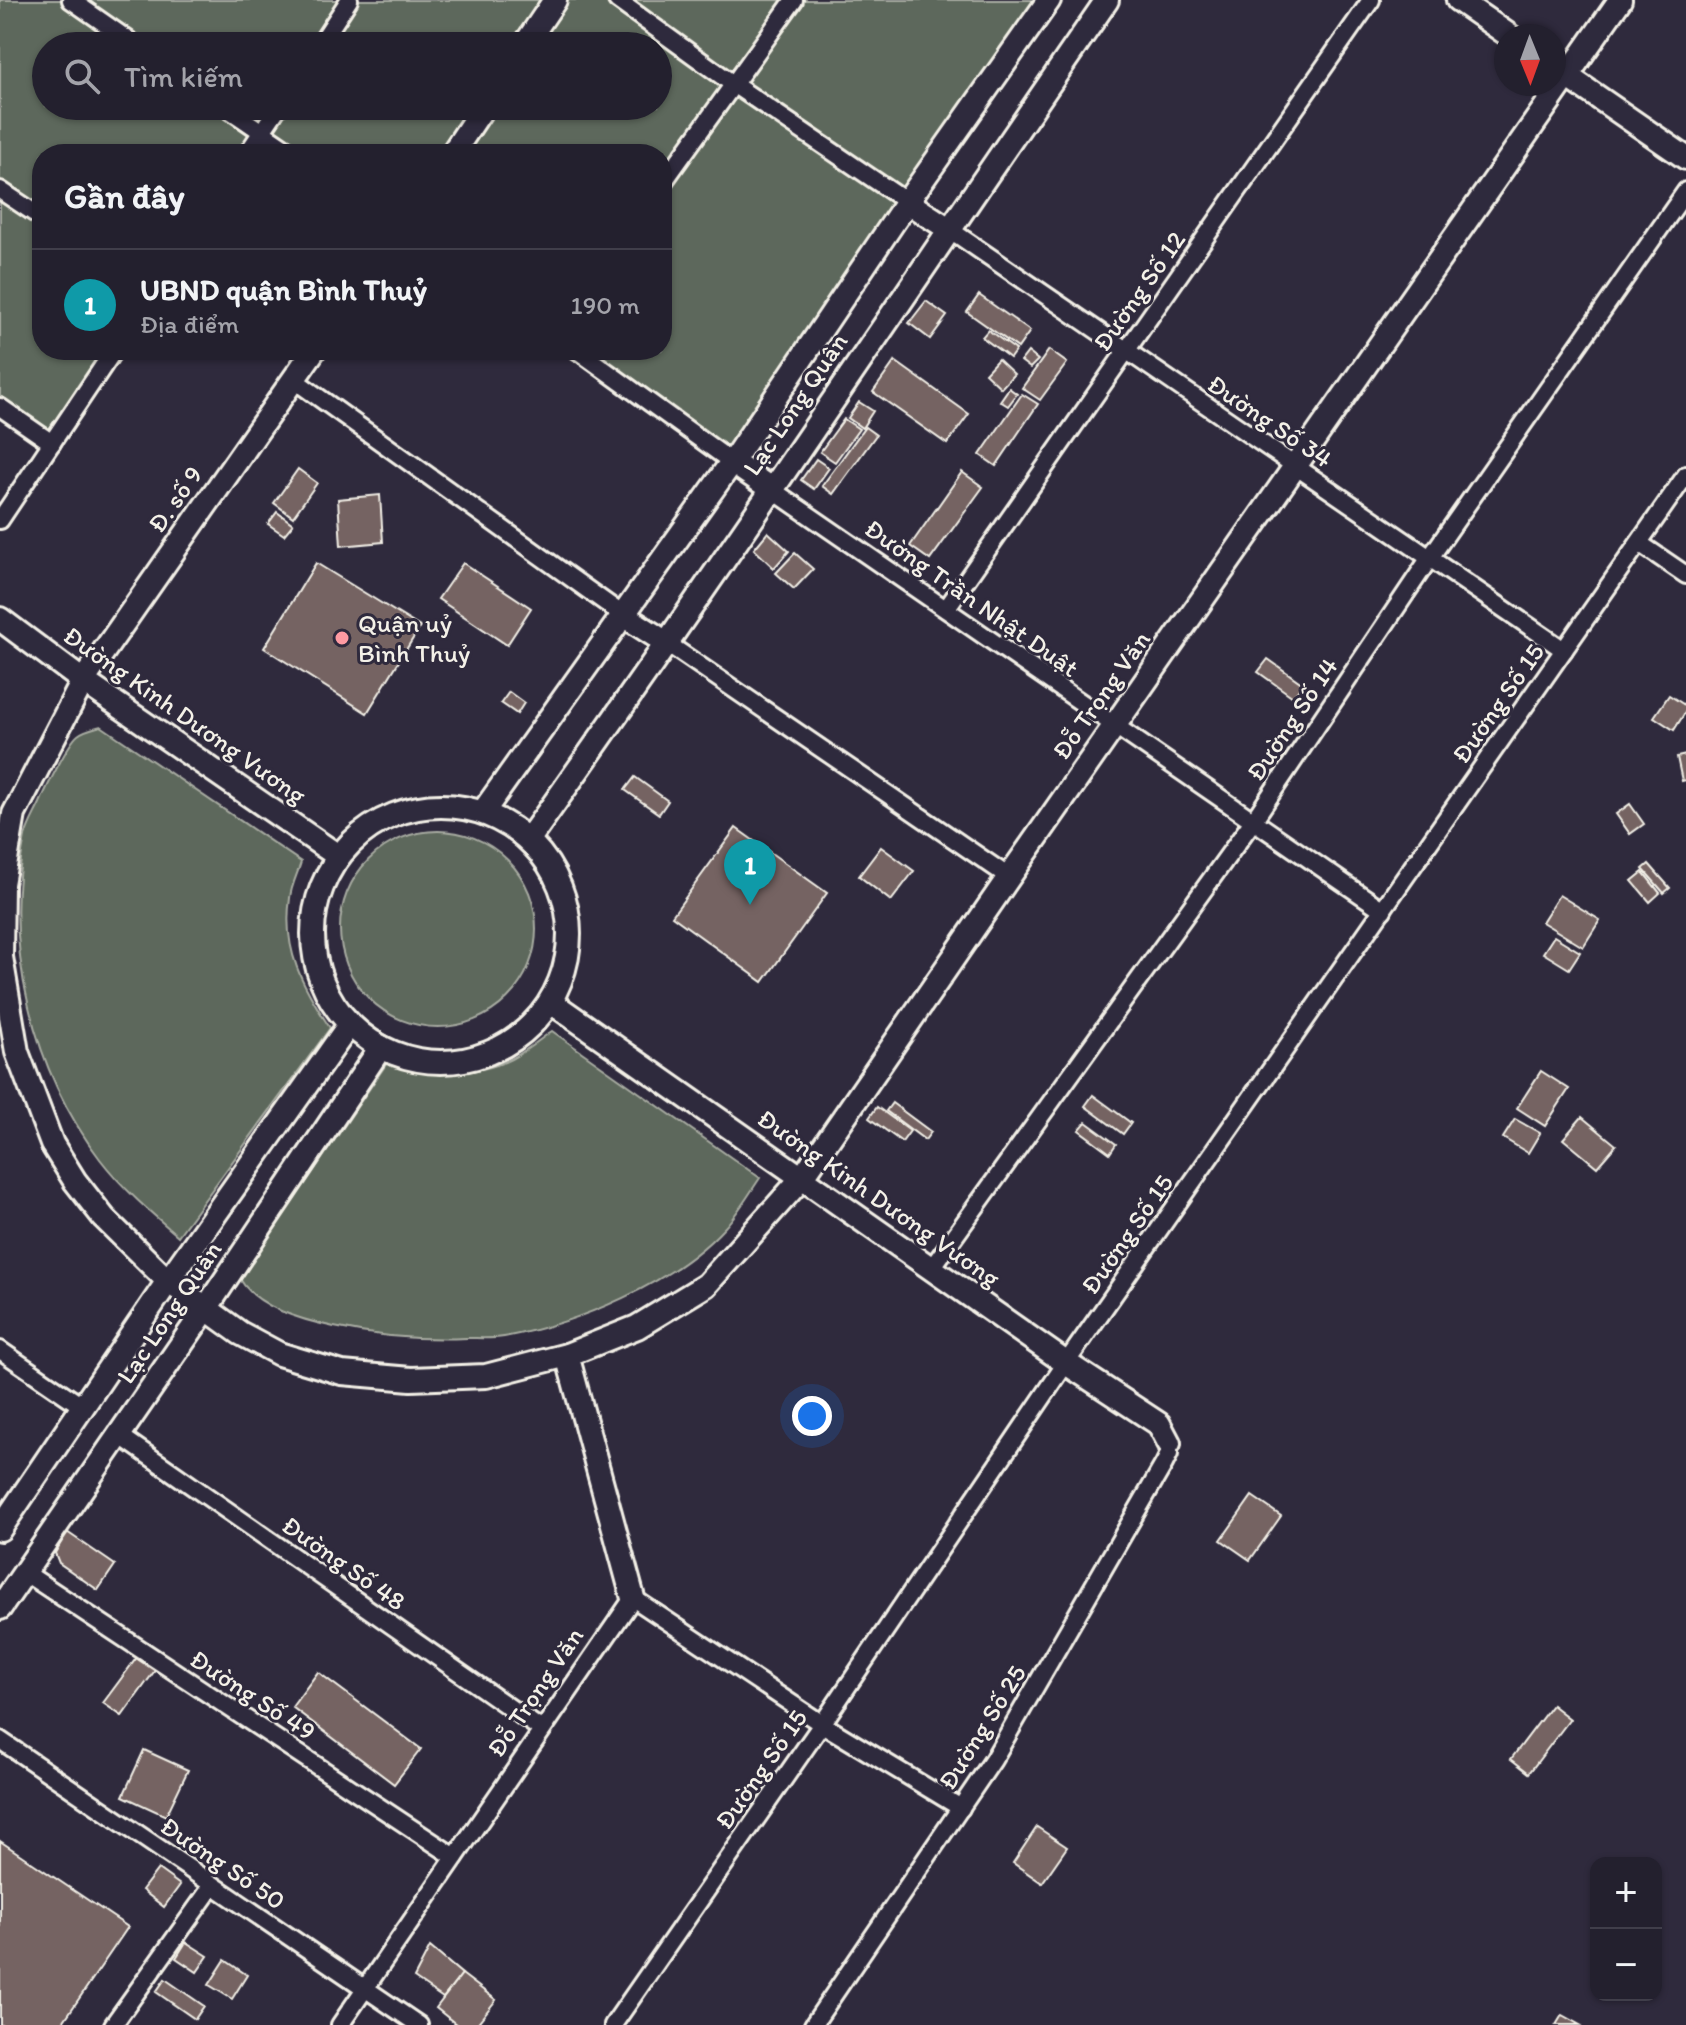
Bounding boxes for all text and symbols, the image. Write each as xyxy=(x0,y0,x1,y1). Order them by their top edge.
north arrow xyxy=(1494,24,1566,96)
search box xyxy=(32,32,672,120)
icon: search xyxy=(60,54,104,98)
text: Tìm kiếm xyxy=(124,58,243,95)
text: Gần đây xyxy=(64,176,185,217)
street label: Đường Số 12 xyxy=(1086,224,1192,357)
text: UBND quận Bình Thuỷ xyxy=(140,271,427,308)
text: 1 xyxy=(84,289,96,321)
text: 190 m xyxy=(571,289,640,321)
text: Địa điểm xyxy=(140,308,239,340)
street label: Lạc Long Quân xyxy=(735,326,855,482)
street label: Đường Số 34 xyxy=(1201,368,1339,475)
street label: Đ. số 9 xyxy=(141,459,209,539)
street label: Đường Trần Nhật Duật xyxy=(859,512,1085,684)
place label: Quận uỷ Bình Thuỷ xyxy=(358,607,470,669)
street label: Đường Kinh Dương Vương xyxy=(58,619,313,811)
street label: Đỗ Trọng Văn xyxy=(1045,624,1157,766)
marker: Quận uỷ Bình Thuỷ xyxy=(333,629,351,647)
street label: Đường Số 15 xyxy=(1445,637,1551,769)
street label: Đường Số 14 xyxy=(1239,651,1345,787)
pin: 1 xyxy=(724,839,776,905)
street label: Đường Kinh Dương Vương xyxy=(752,1102,1007,1294)
street label: Đường Số 15 xyxy=(1074,1168,1180,1300)
street label: Lạc Long Quân xyxy=(109,1234,229,1390)
your location xyxy=(792,1396,832,1436)
street label: Đường Số 48 xyxy=(276,1509,412,1617)
street label: Đỗ Trọng Văn xyxy=(480,1621,590,1763)
street label: Đường Số 49 xyxy=(184,1643,322,1747)
street label: Đường Số 25 xyxy=(931,1659,1033,1795)
street label: Đường Số 15 xyxy=(708,1703,814,1835)
street label: Đường Số 50 xyxy=(155,1810,291,1916)
map controls xyxy=(1590,1857,1662,2001)
button: + xyxy=(1590,1857,1662,1929)
button: − xyxy=(1590,1929,1662,2001)

